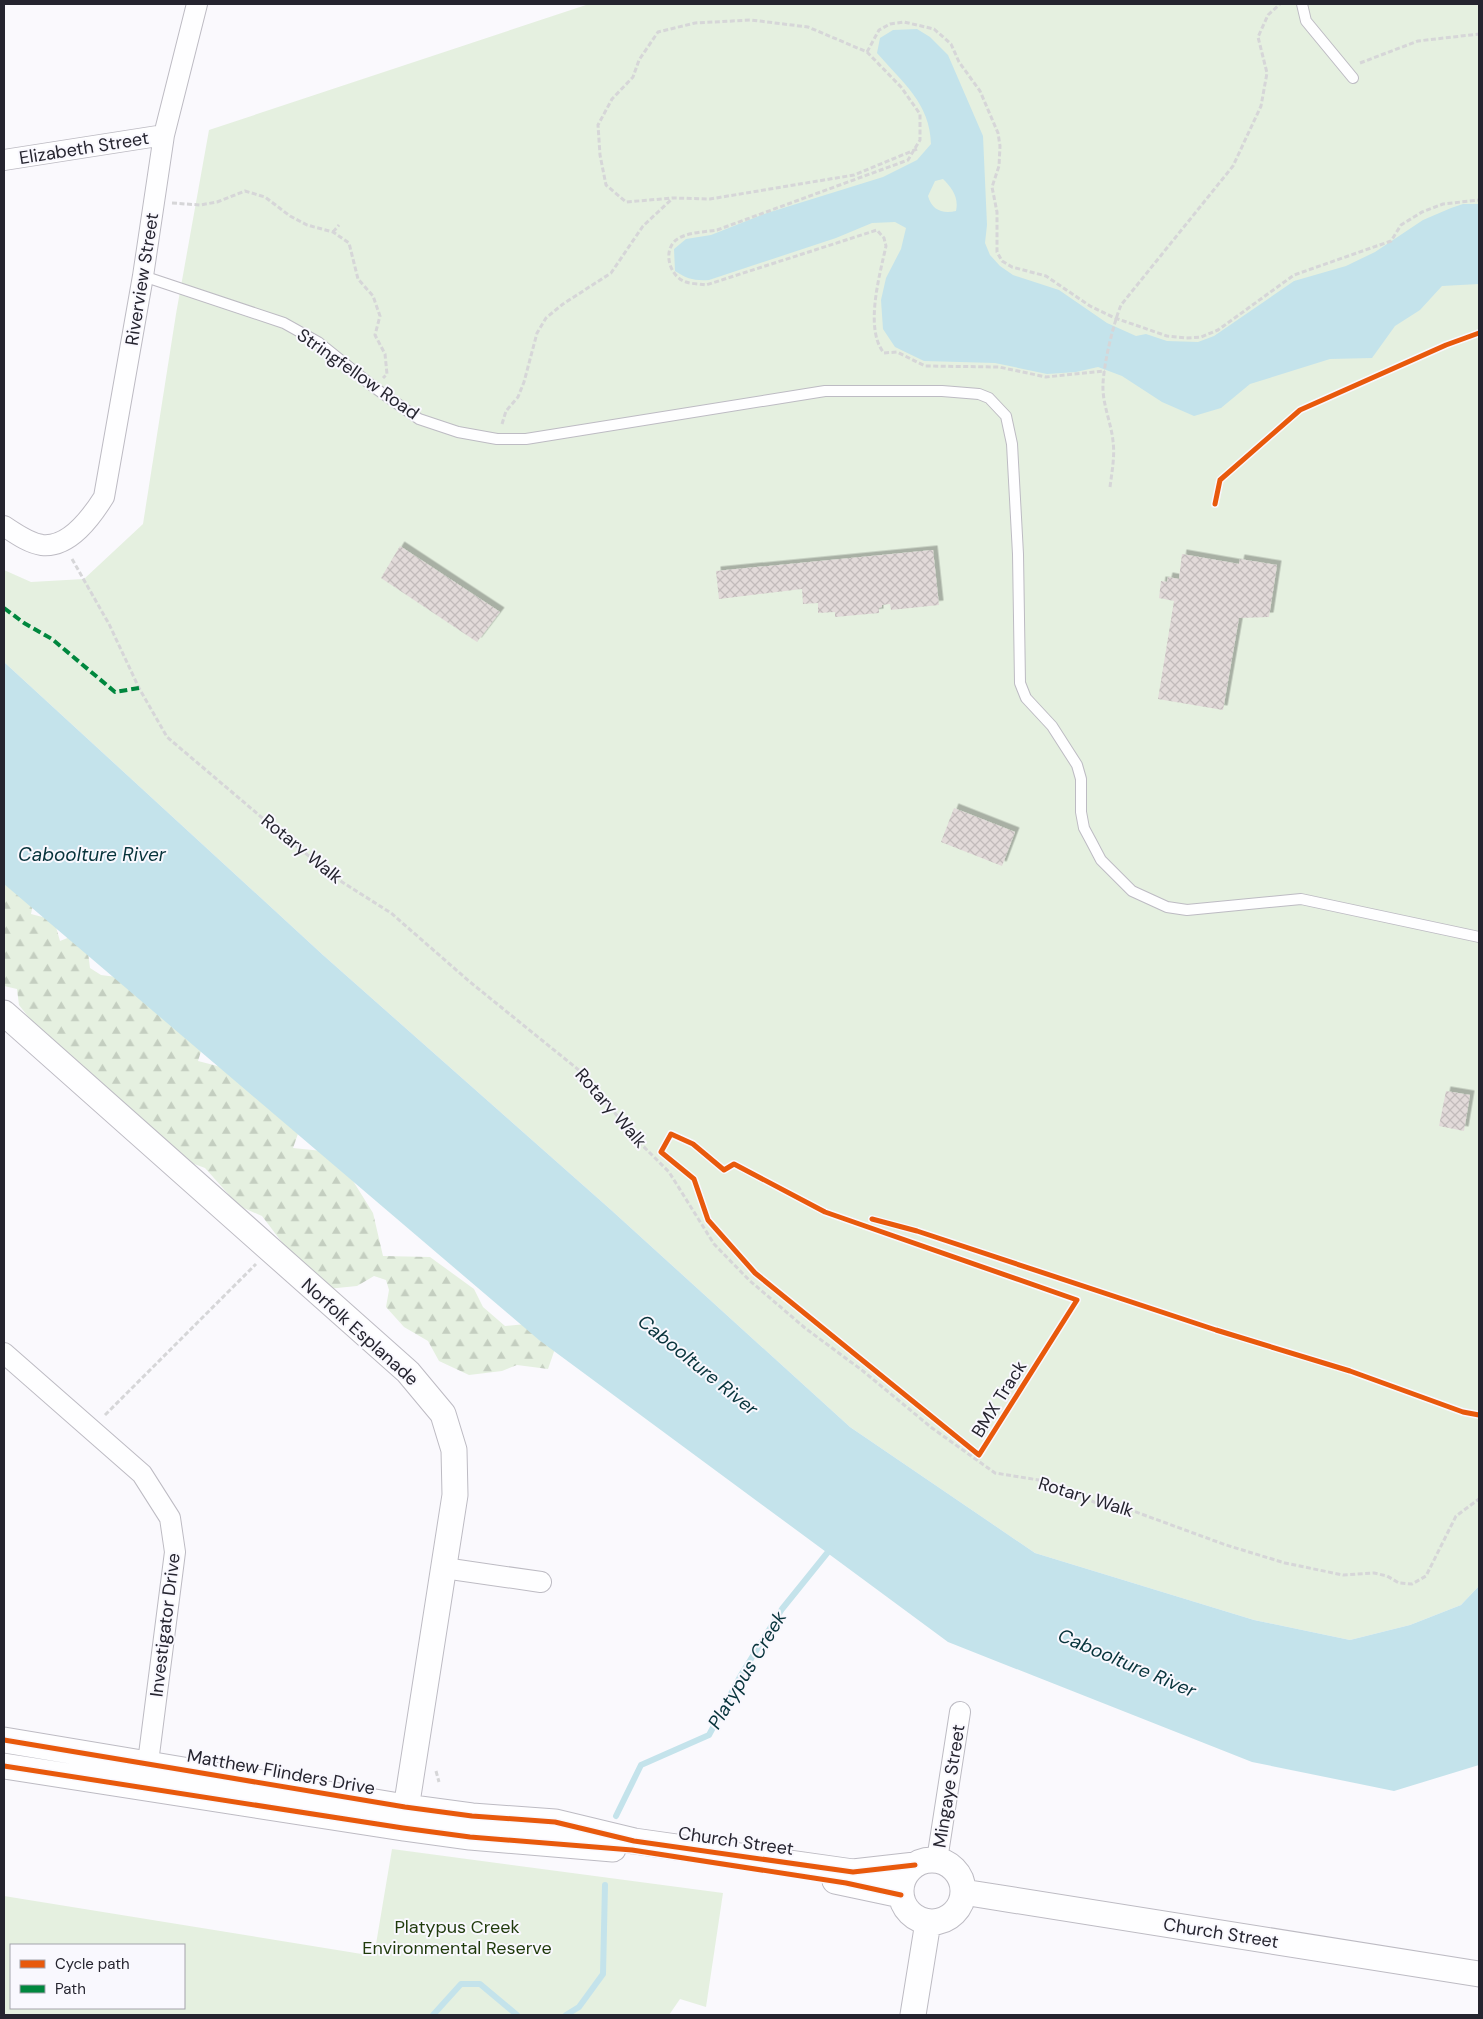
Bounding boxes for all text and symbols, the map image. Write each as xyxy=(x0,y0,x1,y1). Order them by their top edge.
street label: Elizabeth Street xyxy=(17,126,151,170)
street label: Riverview Street xyxy=(120,211,164,347)
street label: Stringfellow Road xyxy=(292,323,424,425)
street label: Rotary Walk xyxy=(256,809,348,889)
water label: Caboolture River xyxy=(18,842,167,867)
street label: Rotary Walk xyxy=(570,1063,652,1153)
street label: Norfolk Esplanade xyxy=(296,1273,424,1391)
water label: Caboolture River xyxy=(633,1309,764,1422)
street label: BMX Track xyxy=(966,1356,1032,1442)
street label: Rotary Walk xyxy=(1036,1471,1136,1523)
street label: Investigator Drive xyxy=(144,1552,186,1698)
water label: Platypus Creek xyxy=(702,1606,792,1734)
water label: Caboolture River xyxy=(1054,1623,1201,1704)
street label: Mingaye Street xyxy=(927,1723,971,1849)
street label: Matthew Flinders Drive xyxy=(185,1744,377,1800)
street label: Church Street xyxy=(677,1821,795,1861)
street label: Church Street xyxy=(1162,1912,1280,1954)
park label: Platypus Creek Environmental Reserve xyxy=(362,1915,552,1960)
legend xyxy=(10,1944,185,2009)
text: Cycle path xyxy=(55,1954,130,1974)
text: Path xyxy=(55,1979,86,1999)

